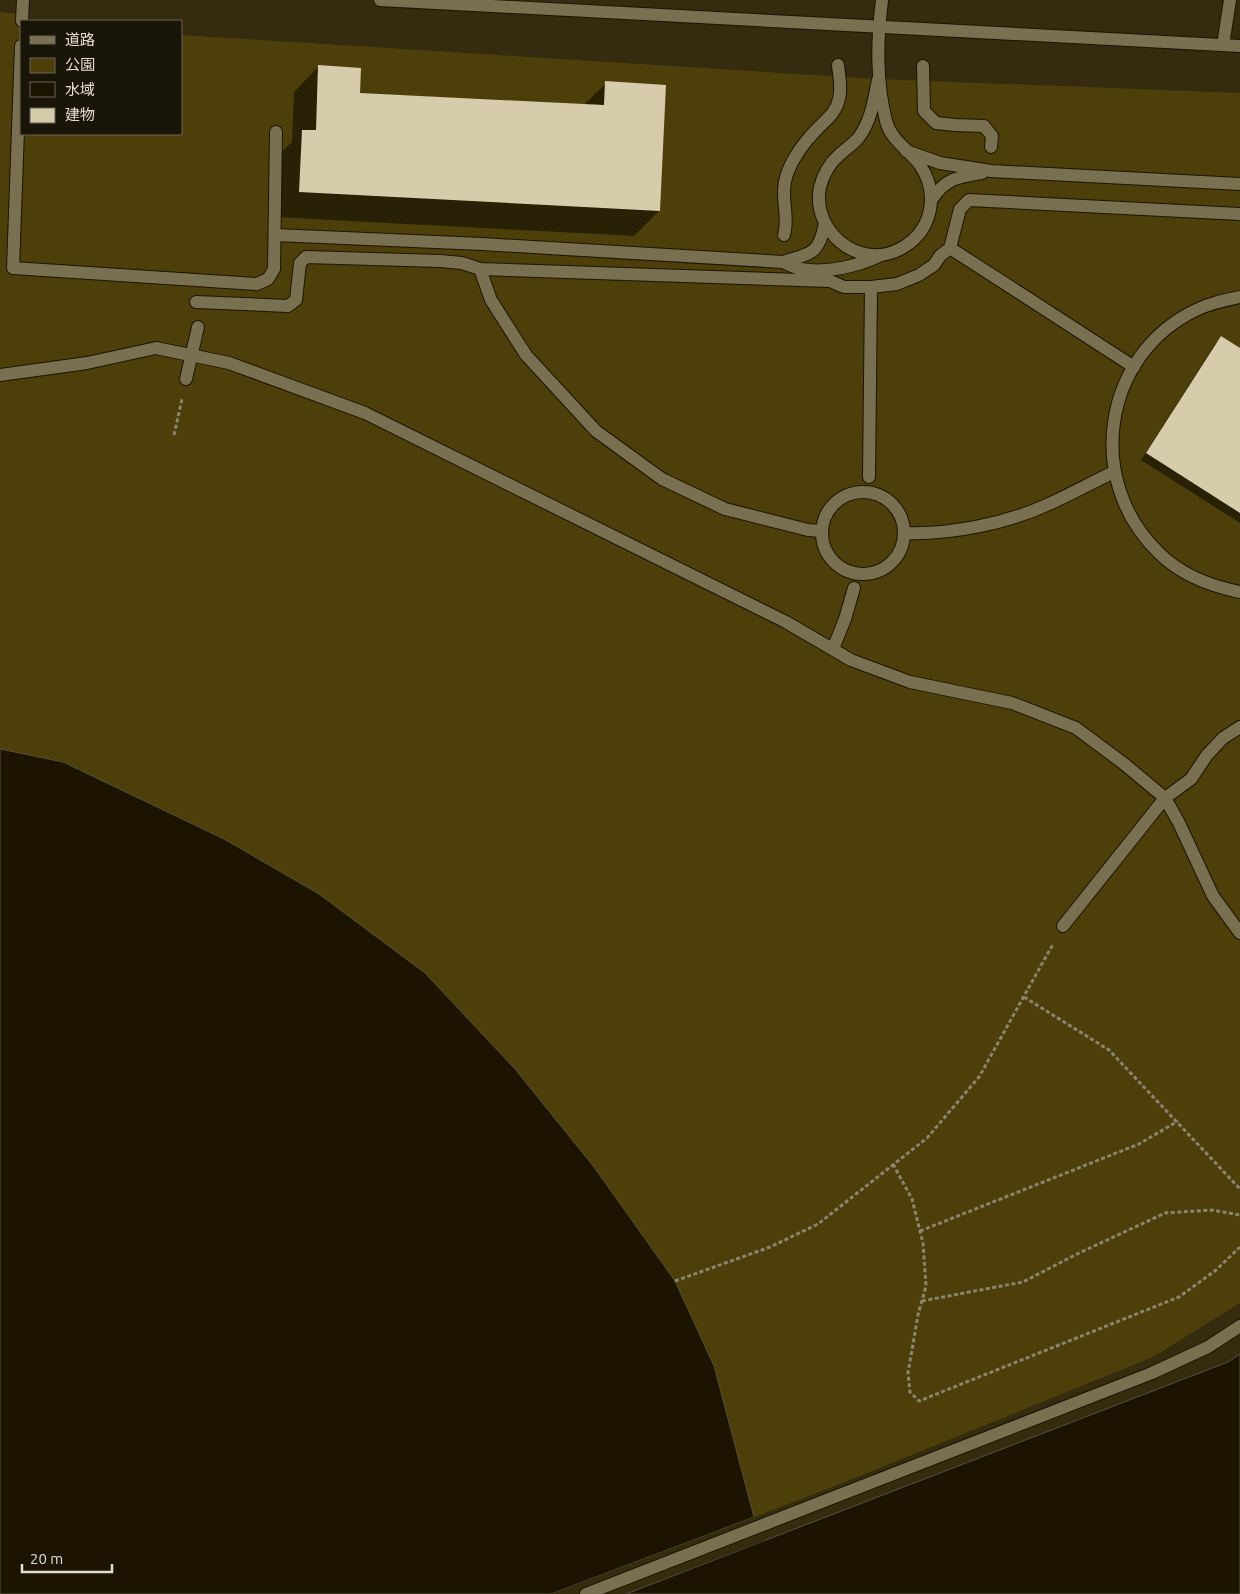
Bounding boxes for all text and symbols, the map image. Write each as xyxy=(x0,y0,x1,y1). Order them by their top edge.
legend xyxy=(20,20,182,135)
text: 道路 xyxy=(65,31,95,48)
text: 公園 xyxy=(65,56,95,73)
text: 水域 xyxy=(65,81,95,98)
text: 建物 xyxy=(65,106,95,123)
scale bar xyxy=(22,1542,112,1574)
text: 20 m xyxy=(30,1550,63,1567)

